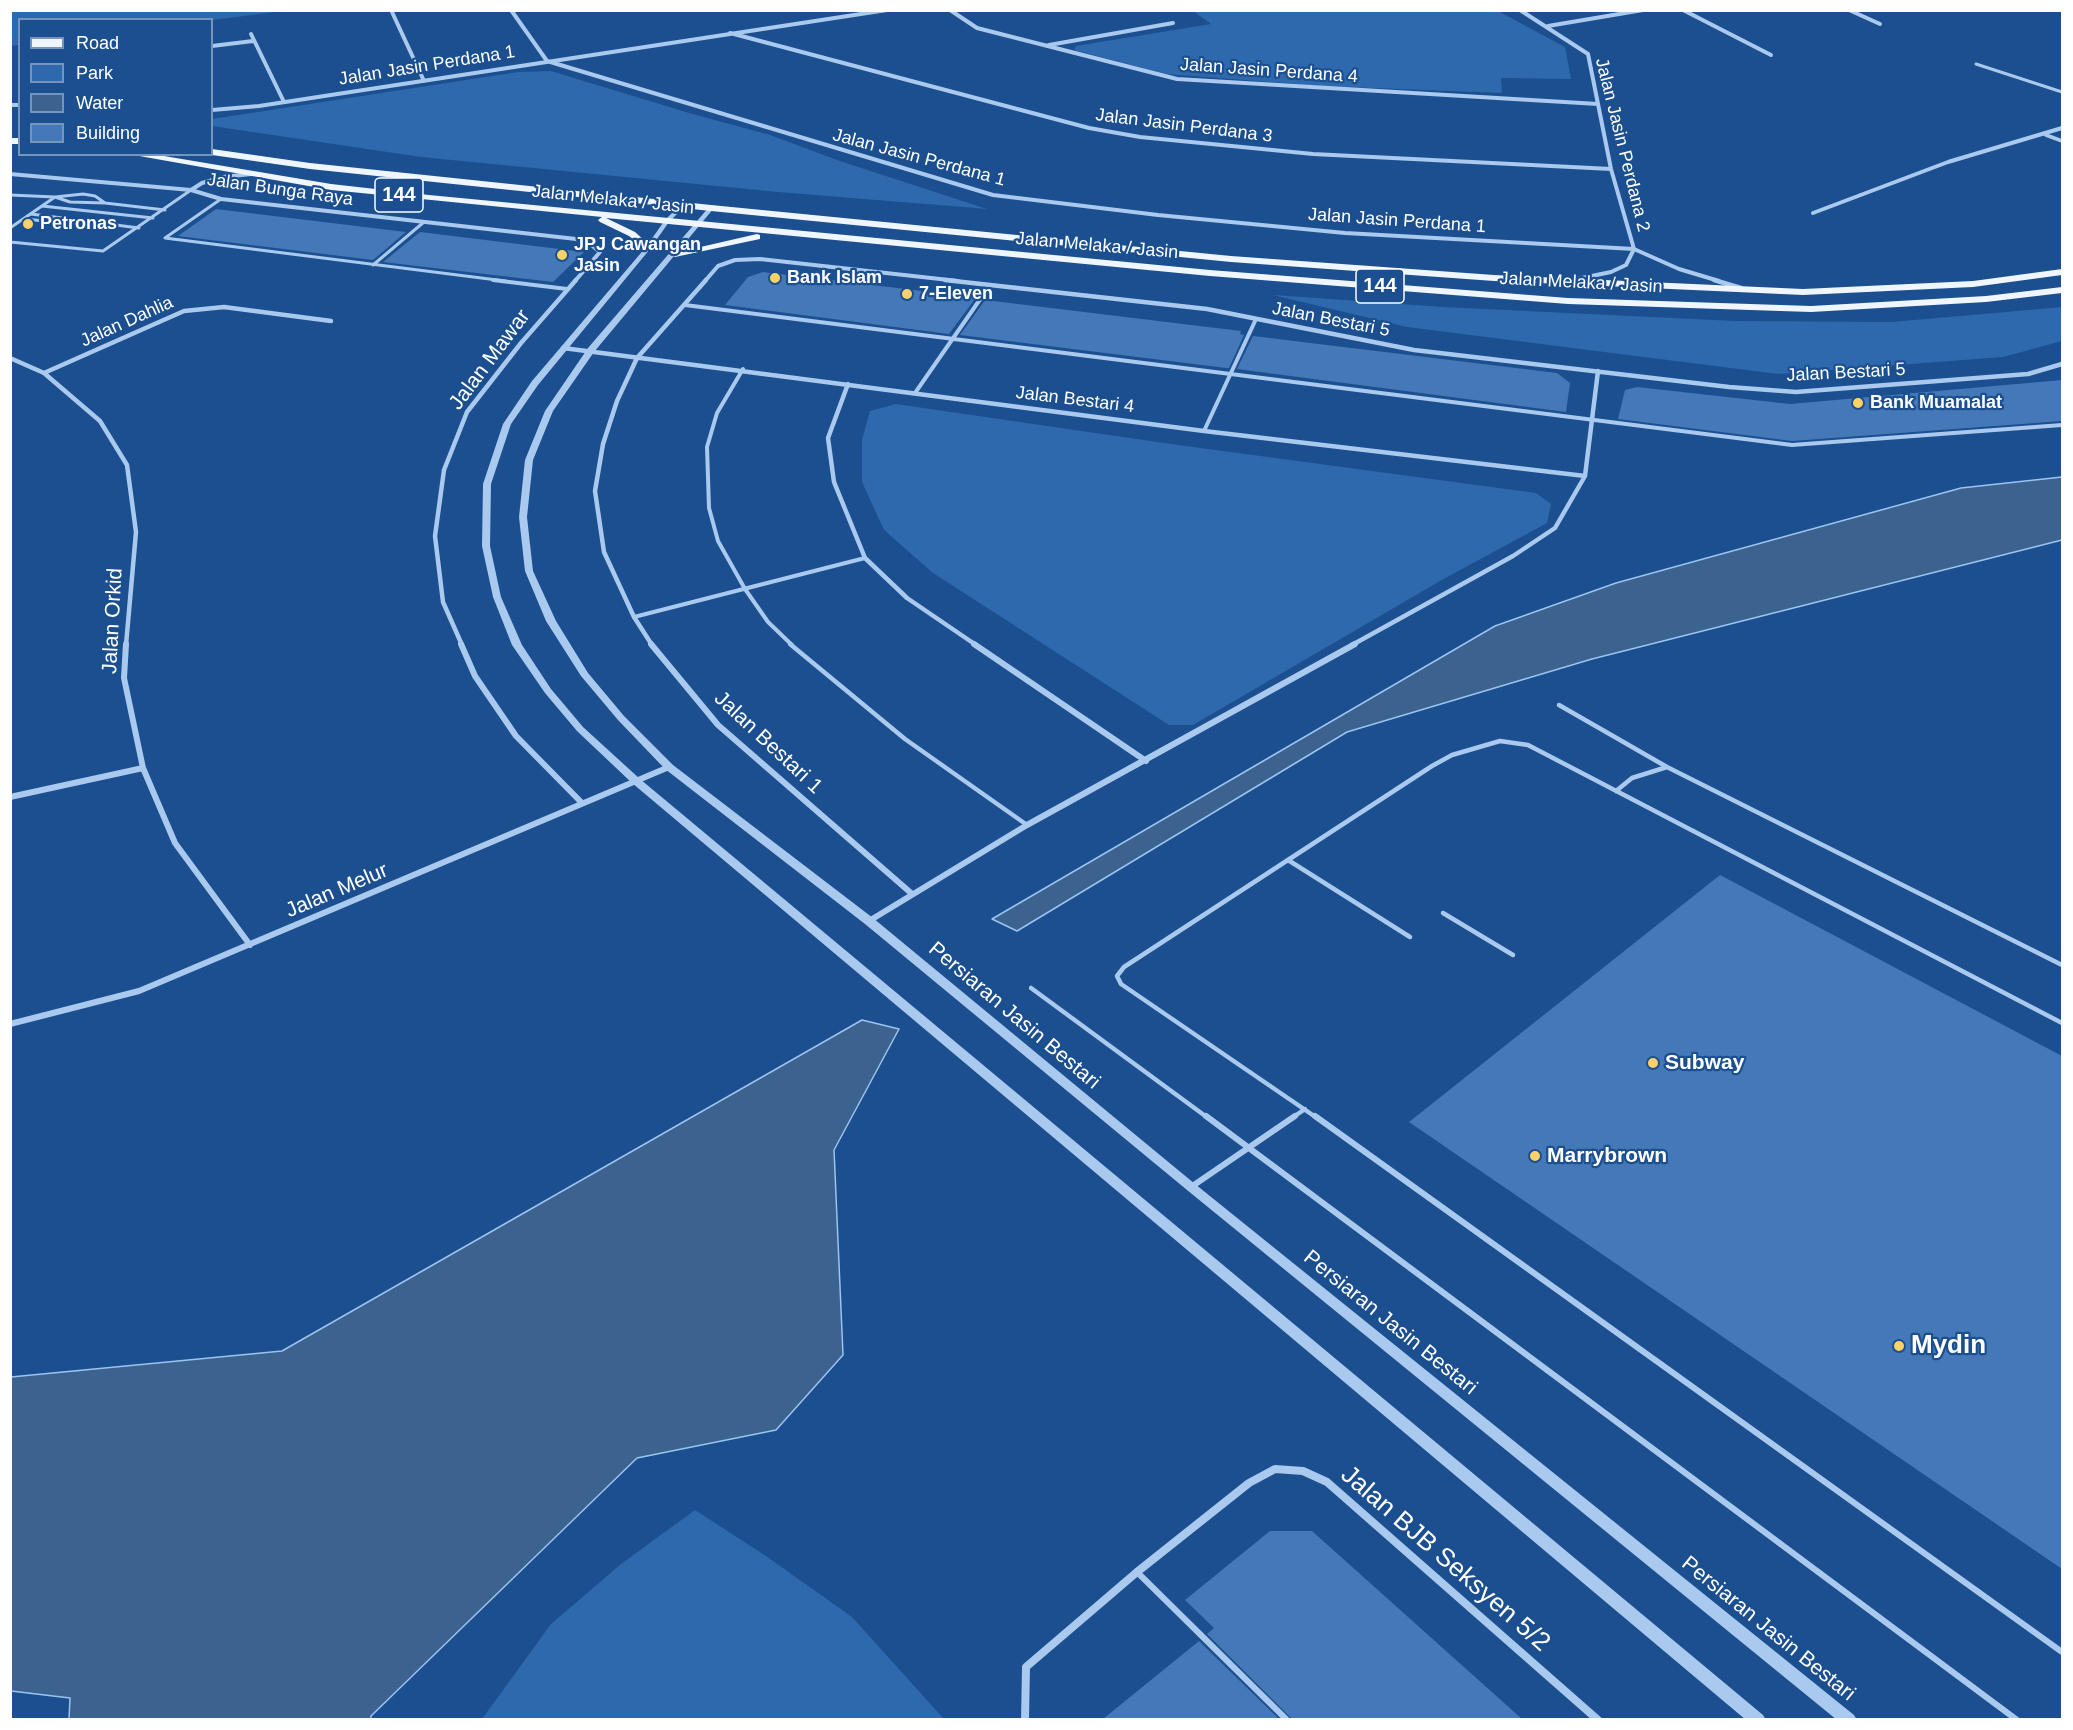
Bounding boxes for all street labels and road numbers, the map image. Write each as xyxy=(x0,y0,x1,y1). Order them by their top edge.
street label: Jalan Jasin Perdana 1 xyxy=(337,41,517,91)
street label: Jalan Jasin Perdana 4 xyxy=(1179,54,1359,88)
street label: Jalan Jasin Perdana 2 xyxy=(1590,56,1654,234)
street label: Jalan Jasin Perdana 3 xyxy=(1094,104,1274,148)
street label: Jalan Jasin Perdana 1 xyxy=(830,125,1008,191)
street label: Jalan Bunga Raya xyxy=(206,169,354,211)
road number: 144 xyxy=(375,178,423,212)
street label: Jalan Melaka / Jasin xyxy=(531,181,695,219)
street label: Jalan Jasin Perdana 1 xyxy=(1307,204,1487,238)
street label: Jalan Melaka / Jasin xyxy=(1015,228,1179,264)
street label: Jalan Melaka / Jasin xyxy=(1499,268,1663,298)
road number: 144 xyxy=(1356,269,1404,303)
street label: Jalan Dahlia xyxy=(77,292,177,352)
street label: Jalan Bestari 5 xyxy=(1271,298,1391,342)
street label: Jalan Mawar xyxy=(444,305,536,415)
street label: Jalan Bestari 5 xyxy=(1786,359,1906,387)
street label: Jalan Bestari 4 xyxy=(1015,382,1135,418)
street label: Jalan Orkid xyxy=(98,567,128,675)
street label: Jalan Bestari 1 xyxy=(709,686,827,800)
street label: Jalan Melur xyxy=(282,858,392,924)
street label: Persiaran Jasin Bestari xyxy=(923,937,1105,1095)
street label: Persiaran Jasin Bestari xyxy=(1298,1245,1482,1401)
street label: Jalan BJB Seksyen 5/2 xyxy=(1334,1460,1556,1658)
street label: Persiaran Jasin Bestari xyxy=(1676,1551,1860,1707)

